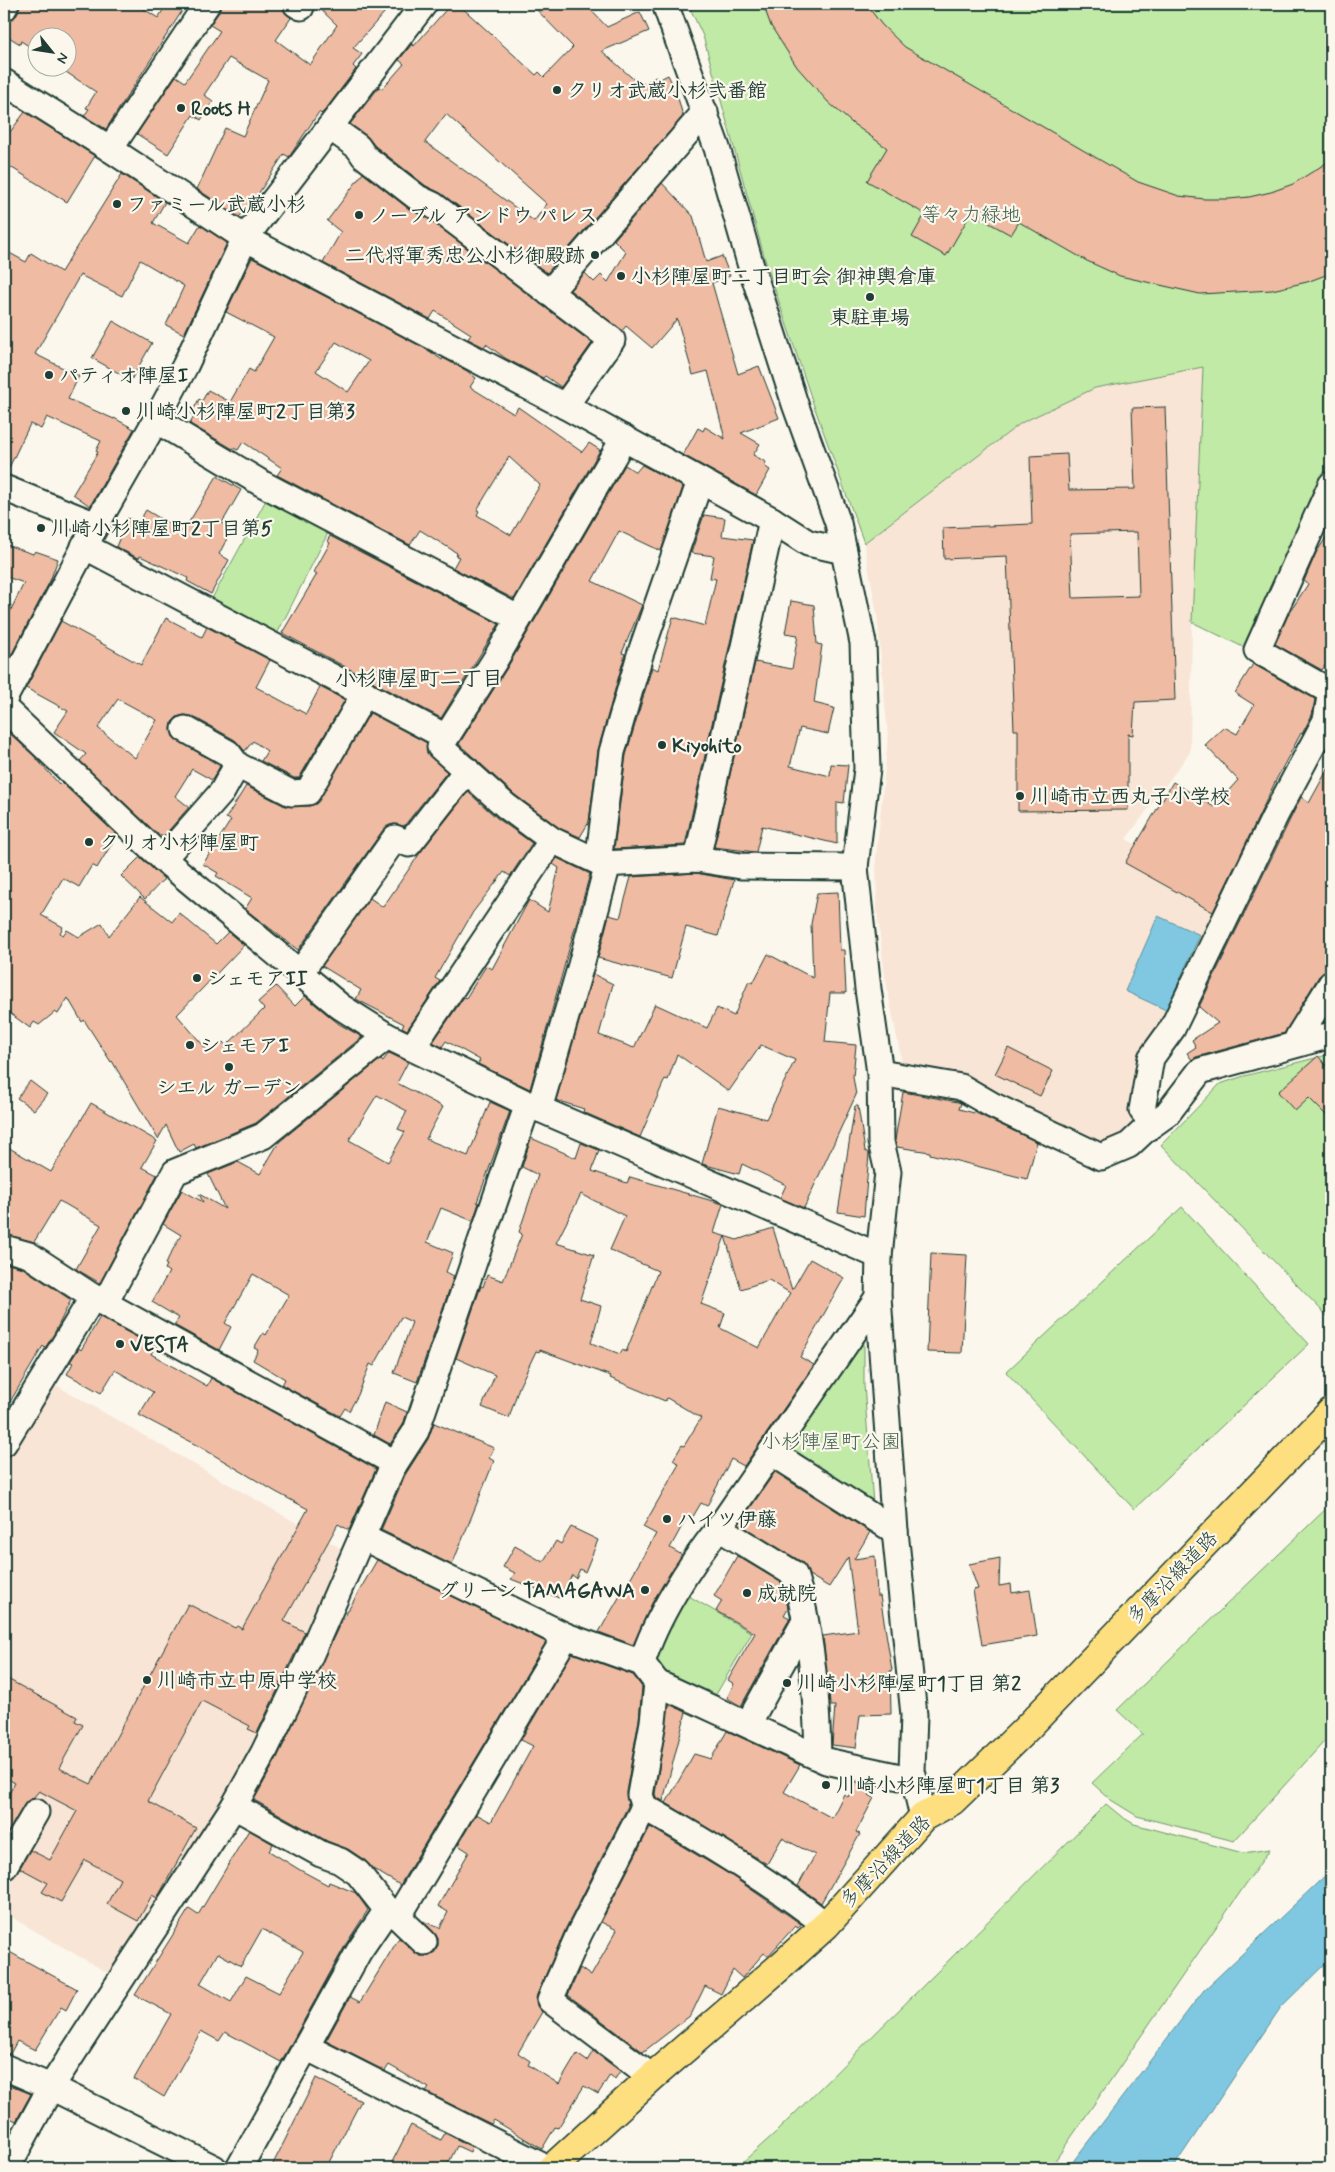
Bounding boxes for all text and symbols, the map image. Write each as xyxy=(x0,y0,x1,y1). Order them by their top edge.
north arrow xyxy=(28,28,78,78)
text: N xyxy=(52,49,73,67)
place label: クリオ武蔵小杉弐番館 xyxy=(567,78,767,105)
marker: クリオ武蔵小杉弐番館 xyxy=(551,84,563,96)
place label: Roots H xyxy=(191,96,251,123)
marker: Roots H xyxy=(175,102,187,114)
place label: ファミール武蔵小杉 xyxy=(127,192,306,219)
marker: ファミール武蔵小杉 xyxy=(111,198,123,210)
park label: 等々力緑地 xyxy=(921,202,1021,229)
place label: ノーブル アンドウ パレス xyxy=(369,203,598,230)
marker: ノーブル アンドウ パレス xyxy=(353,209,365,221)
place label: 二代将軍秀忠公小杉御殿跡 xyxy=(345,243,585,270)
marker: 二代将軍秀忠公小杉御殿跡 xyxy=(589,249,601,261)
place label: 小杉陣屋町二丁目町会 御神輿倉庫 xyxy=(631,264,936,291)
marker: 小杉陣屋町二丁目町会 御神輿倉庫 xyxy=(615,270,627,282)
marker: 東駐車場 xyxy=(864,291,876,303)
place label: 東駐車場 xyxy=(830,305,910,332)
place label: パティオ陣屋I xyxy=(59,363,188,390)
marker: パティオ陣屋I xyxy=(43,369,55,381)
place label: 川崎小杉陣屋町2丁目第3 xyxy=(136,399,356,426)
marker: 川崎小杉陣屋町2丁目第3 xyxy=(120,405,132,417)
place label: 川崎小杉陣屋町2丁目第5 xyxy=(51,516,273,543)
marker: 川崎小杉陣屋町2丁目第5 xyxy=(35,522,47,534)
district label: 小杉陣屋町二丁目 xyxy=(335,665,503,693)
place label: Kiyohito xyxy=(672,733,742,760)
marker: Kiyohito xyxy=(656,739,668,751)
place label: 川崎市立西丸子小学校 xyxy=(1030,784,1230,811)
marker: 川崎市立西丸子小学校 xyxy=(1014,790,1026,802)
place label: クリオ小杉陣屋町 xyxy=(99,830,259,857)
marker: クリオ小杉陣屋町 xyxy=(83,836,95,848)
place label: シェモアII xyxy=(207,966,308,993)
marker: シェモアII xyxy=(191,972,203,984)
place label: シェモアI xyxy=(200,1033,289,1060)
marker: シェモアI xyxy=(184,1039,196,1051)
marker: シエル ガーデン xyxy=(223,1061,235,1073)
place label: シエル ガーデン xyxy=(156,1075,302,1102)
place label: VESTA xyxy=(130,1332,189,1359)
marker: VESTA xyxy=(114,1338,126,1350)
park label: 小杉陣屋町公園 xyxy=(761,1429,901,1456)
place label: ハイツ伊藤 xyxy=(677,1507,777,1534)
marker: ハイツ伊藤 xyxy=(661,1513,673,1525)
street label: 多摩沿線道路 xyxy=(1122,1526,1224,1631)
place label: グリーン TAMAGAWA xyxy=(439,1578,635,1605)
place label: 成就院 xyxy=(757,1581,817,1608)
marker: グリーン TAMAGAWA xyxy=(639,1584,651,1596)
marker: 成就院 xyxy=(741,1587,753,1599)
place label: 川崎市立中原中学校 xyxy=(157,1668,337,1695)
place label: 川崎小杉陣屋町1丁目 第2 xyxy=(797,1671,1021,1698)
marker: 川崎市立中原中学校 xyxy=(141,1674,153,1686)
marker: 川崎小杉陣屋町1丁目 第2 xyxy=(781,1677,793,1689)
place label: 川崎小杉陣屋町1丁目 第3 xyxy=(836,1773,1060,1800)
marker: 川崎小杉陣屋町1丁目 第3 xyxy=(820,1779,832,1791)
street label: 多摩沿線道路 xyxy=(835,1810,937,1915)

